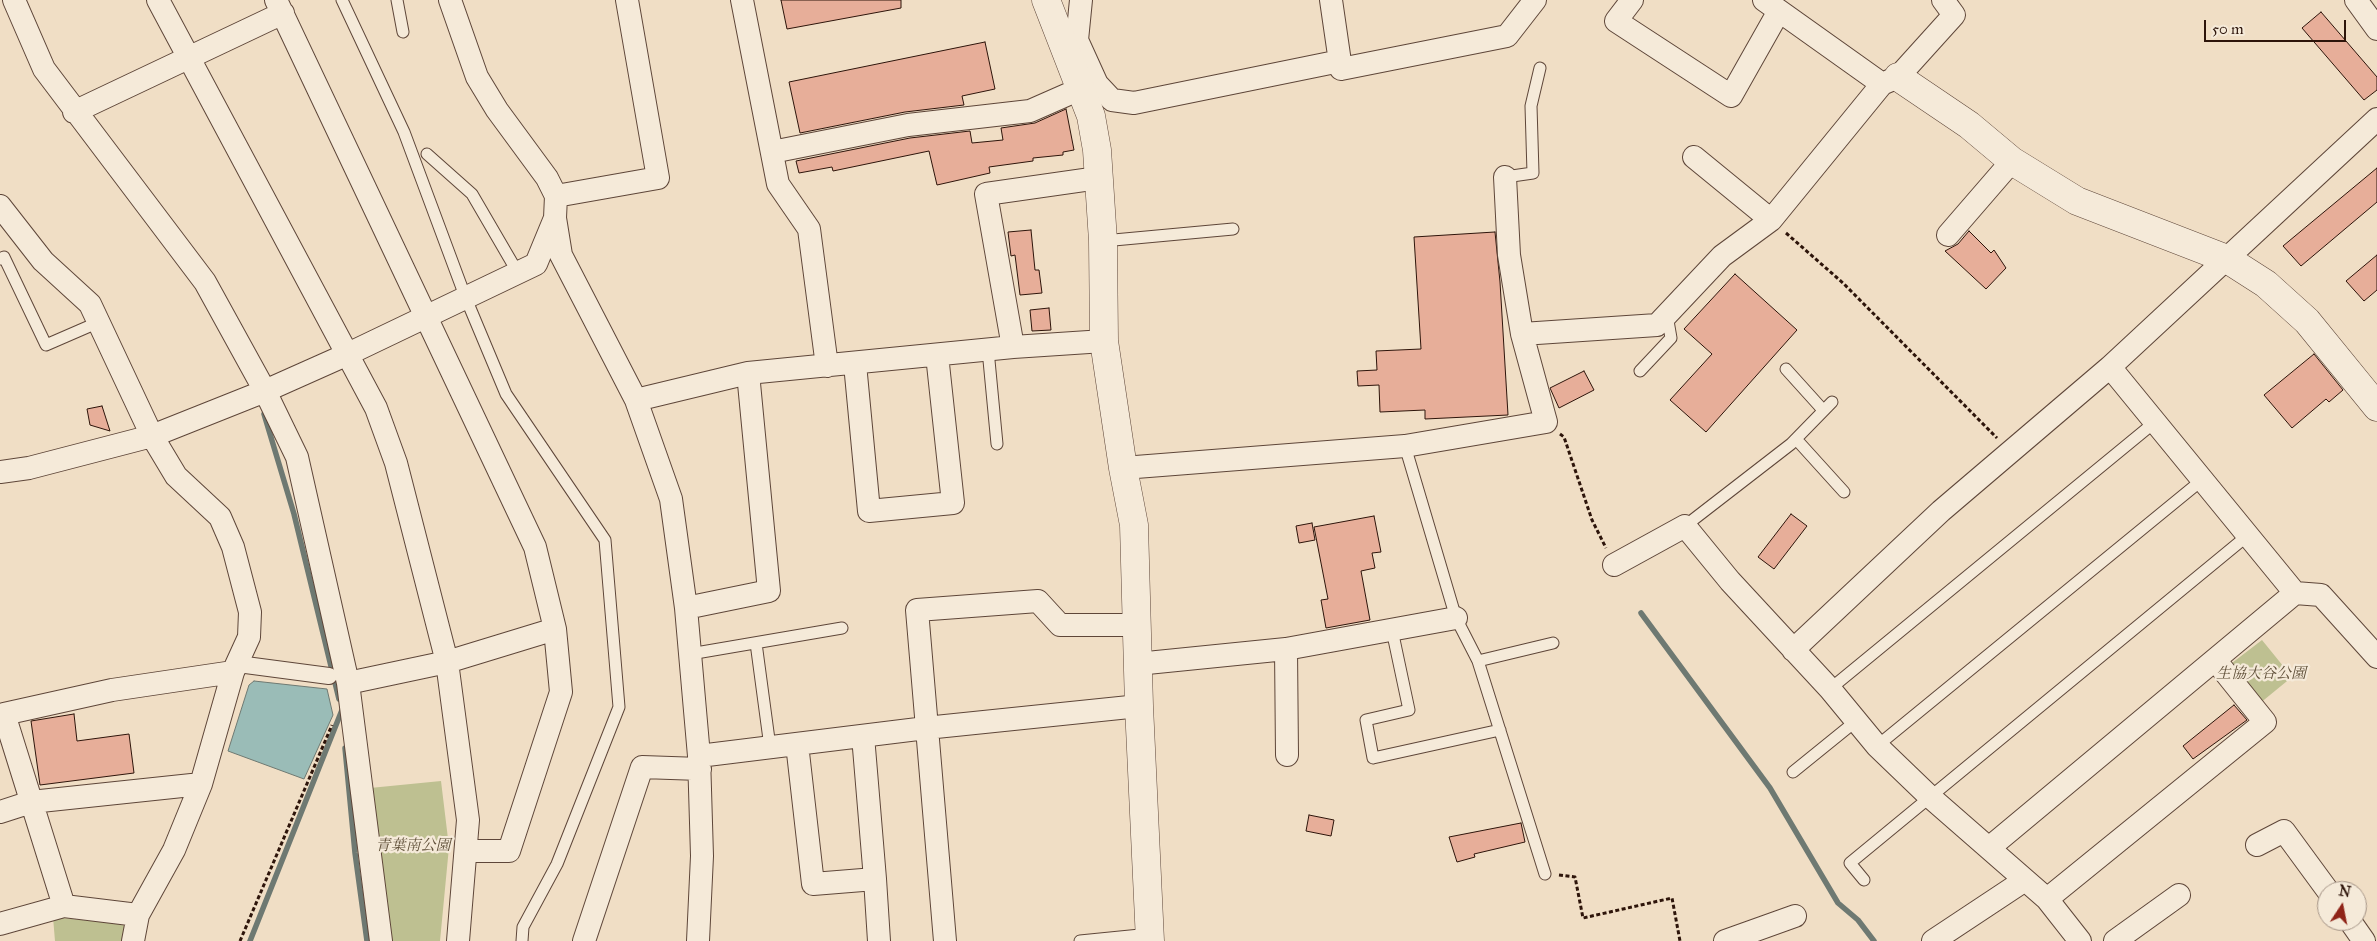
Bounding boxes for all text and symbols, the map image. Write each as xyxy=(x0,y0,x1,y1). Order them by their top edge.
scale bar xyxy=(2207,10,2350,42)
text: 50 m xyxy=(2212,20,2244,38)
park label: 生協大谷公園 xyxy=(2216,665,2306,683)
park label: 青葉南公園 xyxy=(376,837,450,855)
north arrow xyxy=(2317,881,2367,931)
text: N xyxy=(2337,882,2352,901)

